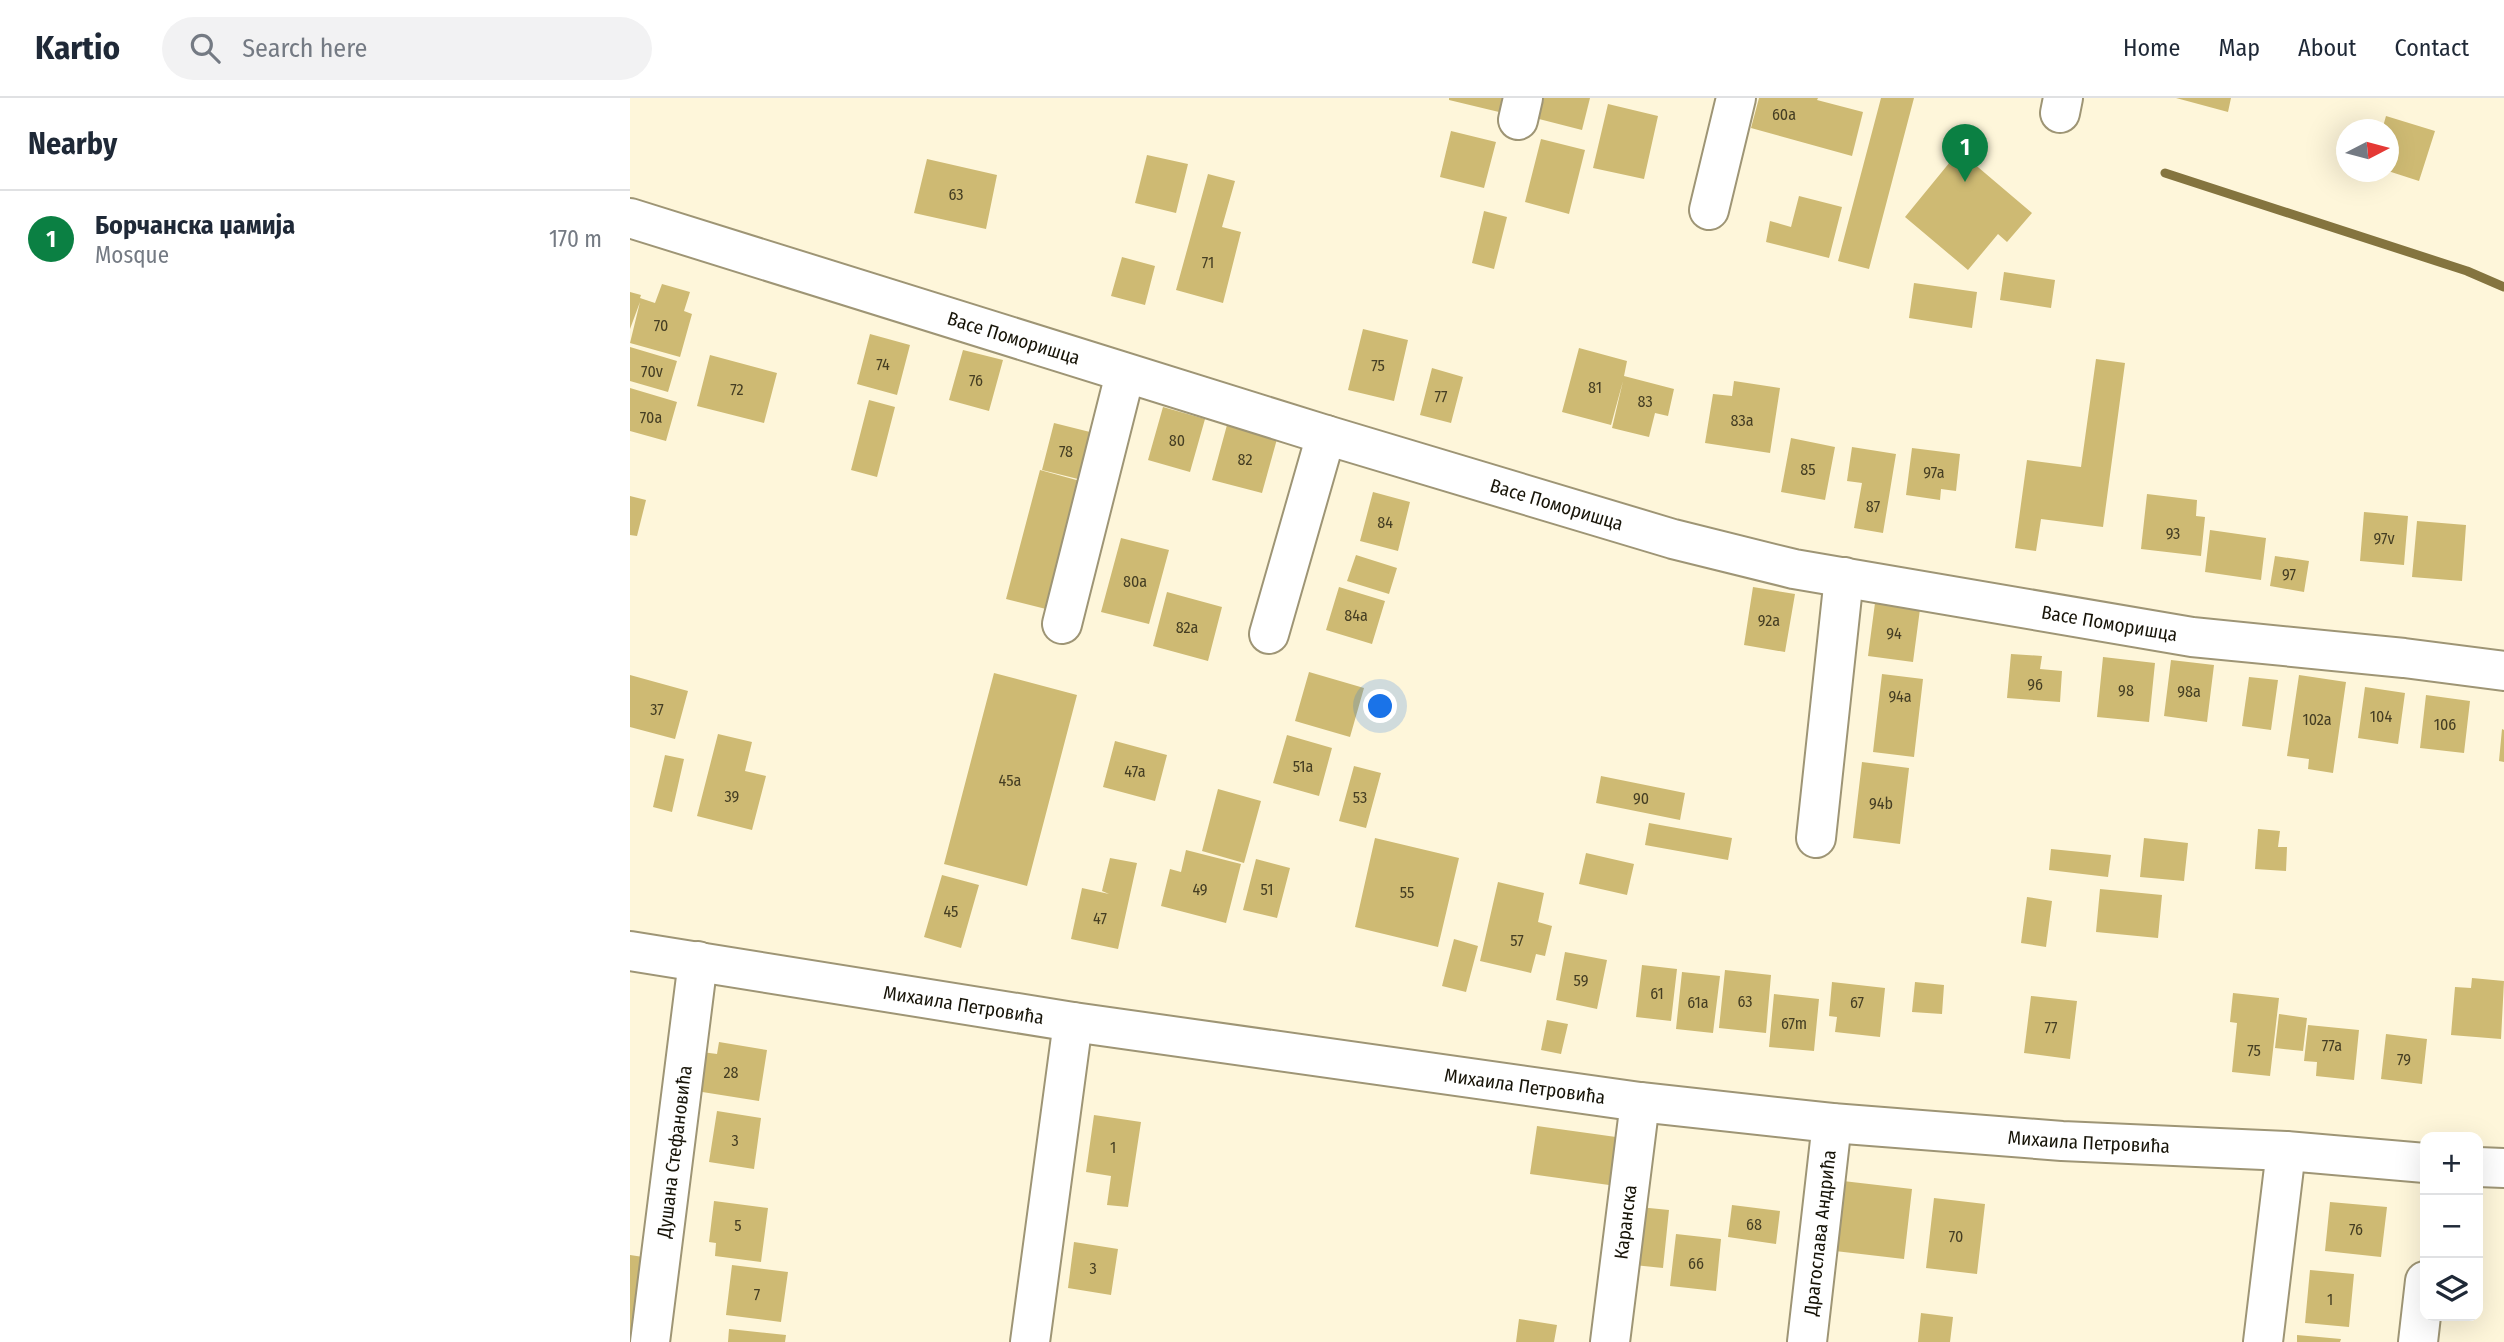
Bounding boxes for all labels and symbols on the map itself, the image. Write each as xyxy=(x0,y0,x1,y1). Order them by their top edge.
house number: 60a xyxy=(1772,105,1796,124)
north arrow xyxy=(2336,119,2399,182)
pin: 1 xyxy=(1942,124,1988,182)
house number: 63 xyxy=(948,185,964,204)
house number: 71 xyxy=(1202,253,1214,272)
street label: Васе Поморишца xyxy=(944,307,1083,370)
house number: 70 xyxy=(654,316,668,335)
house number: 74 xyxy=(876,355,890,374)
house number: 75 xyxy=(1371,356,1385,375)
house number: 70v xyxy=(641,362,663,381)
house number: 76 xyxy=(969,371,983,390)
house number: 81 xyxy=(1588,378,1602,397)
house number: 72 xyxy=(730,380,744,399)
house number: 77 xyxy=(1434,387,1448,406)
house number: 83 xyxy=(1637,392,1653,411)
house number: 70a xyxy=(640,408,662,427)
house number: 83a xyxy=(1730,411,1754,430)
house number: 80 xyxy=(1169,431,1185,450)
house number: 78 xyxy=(1059,442,1073,461)
house number: 82 xyxy=(1238,450,1252,469)
house number: 85 xyxy=(1800,460,1816,479)
house number: 97a xyxy=(1923,463,1945,482)
street label: Васе Поморишца xyxy=(1487,474,1626,535)
house number: 87 xyxy=(1866,497,1881,516)
house number: 84 xyxy=(1377,513,1393,532)
house number: 93 xyxy=(2166,524,2180,543)
house number: 97v xyxy=(2373,529,2395,548)
house number: 97 xyxy=(2282,565,2297,584)
house number: 80a xyxy=(1123,572,1147,591)
street label: Васе Поморишца xyxy=(2040,600,2179,646)
house number: 84a xyxy=(1344,606,1368,625)
house number: 92a xyxy=(1758,611,1780,630)
house number: 82a xyxy=(1176,618,1198,637)
house number: 94 xyxy=(1886,624,1902,643)
house number: 96 xyxy=(2027,675,2043,694)
house number: 98 xyxy=(2118,681,2134,700)
house number: 98a xyxy=(2177,682,2201,701)
house number: 94a xyxy=(1888,687,1912,706)
your location xyxy=(1363,689,1397,723)
house number: 37 xyxy=(650,700,664,719)
house number: 104 xyxy=(2370,707,2392,726)
house number: 102a xyxy=(2302,710,2332,729)
house number: 106 xyxy=(2434,715,2456,734)
house number: 51a xyxy=(1293,757,1313,776)
house number: 47a xyxy=(1124,762,1146,781)
house number: 45a xyxy=(999,771,1022,790)
house number: 39 xyxy=(725,787,740,806)
house number: 53 xyxy=(1353,788,1367,807)
house number: 90 xyxy=(1633,789,1649,808)
house number: 94b xyxy=(1869,794,1893,813)
house number: 49 xyxy=(1192,880,1208,899)
house number: 51 xyxy=(1261,880,1273,899)
house number: 55 xyxy=(1400,883,1414,902)
house number: 45 xyxy=(944,902,958,921)
house number: 47 xyxy=(1093,909,1107,928)
house number: 57 xyxy=(1510,931,1524,950)
house number: 59 xyxy=(1574,971,1589,990)
street label: Михаила Петровића xyxy=(882,981,1046,1029)
house number: 61 xyxy=(1650,984,1664,1003)
house number: 63 xyxy=(1737,992,1753,1011)
house number: 61a xyxy=(1687,993,1709,1012)
house number: 67 xyxy=(1850,993,1865,1012)
house number: 67m xyxy=(1781,1014,1807,1033)
house number: 77 xyxy=(2044,1018,2058,1037)
house number: 77a xyxy=(2322,1036,2342,1055)
house number: 75 xyxy=(2247,1041,2261,1060)
house number: 79 xyxy=(2397,1050,2411,1069)
house number: 28 xyxy=(723,1063,739,1082)
street label: Душана Стефановића xyxy=(652,1064,697,1240)
street label: Михаила Петровића xyxy=(1443,1064,1607,1109)
street label: Михаила Петровића xyxy=(2007,1126,2170,1158)
house number: 3 xyxy=(731,1131,739,1150)
house number: 1 xyxy=(1110,1138,1116,1157)
street label: Драгослава Андрића xyxy=(1799,1149,1841,1318)
street label: Каранска xyxy=(1609,1183,1642,1261)
house number: 68 xyxy=(1746,1215,1762,1234)
house number: 5 xyxy=(734,1216,742,1235)
house number: 76 xyxy=(2349,1220,2363,1239)
house number: 70 xyxy=(1949,1227,1963,1246)
house number: 66 xyxy=(1688,1254,1704,1273)
house number: 3 xyxy=(1089,1259,1097,1278)
house number: 7 xyxy=(754,1285,761,1304)
house number: 1 xyxy=(2327,1290,2333,1309)

